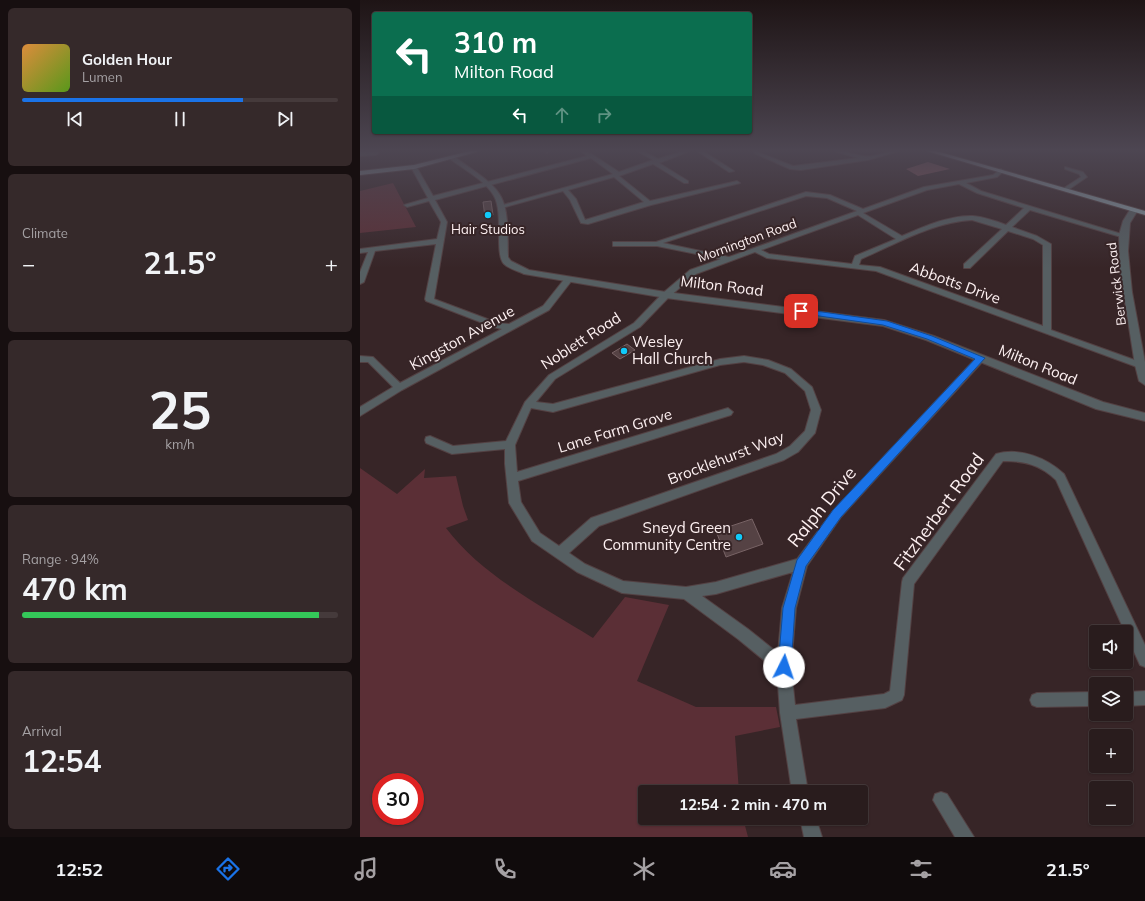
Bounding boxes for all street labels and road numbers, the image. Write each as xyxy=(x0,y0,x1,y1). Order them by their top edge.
street label: Mornington Road xyxy=(695,215,799,265)
street label: Berwick Road xyxy=(1103,241,1129,327)
street label: Abbotts Drive xyxy=(907,257,1003,308)
street label: Milton Road xyxy=(680,271,765,300)
street label: Kingston Avenue xyxy=(406,301,518,374)
street label: Noblett Road xyxy=(537,308,624,373)
street label: Milton Road xyxy=(996,340,1080,389)
street label: Lane Farm Grove xyxy=(555,404,674,457)
street label: Brocklehurst Way xyxy=(665,427,787,488)
street label: Fitzherbert Road xyxy=(888,448,989,575)
street label: Ralph Drive xyxy=(782,462,861,552)

